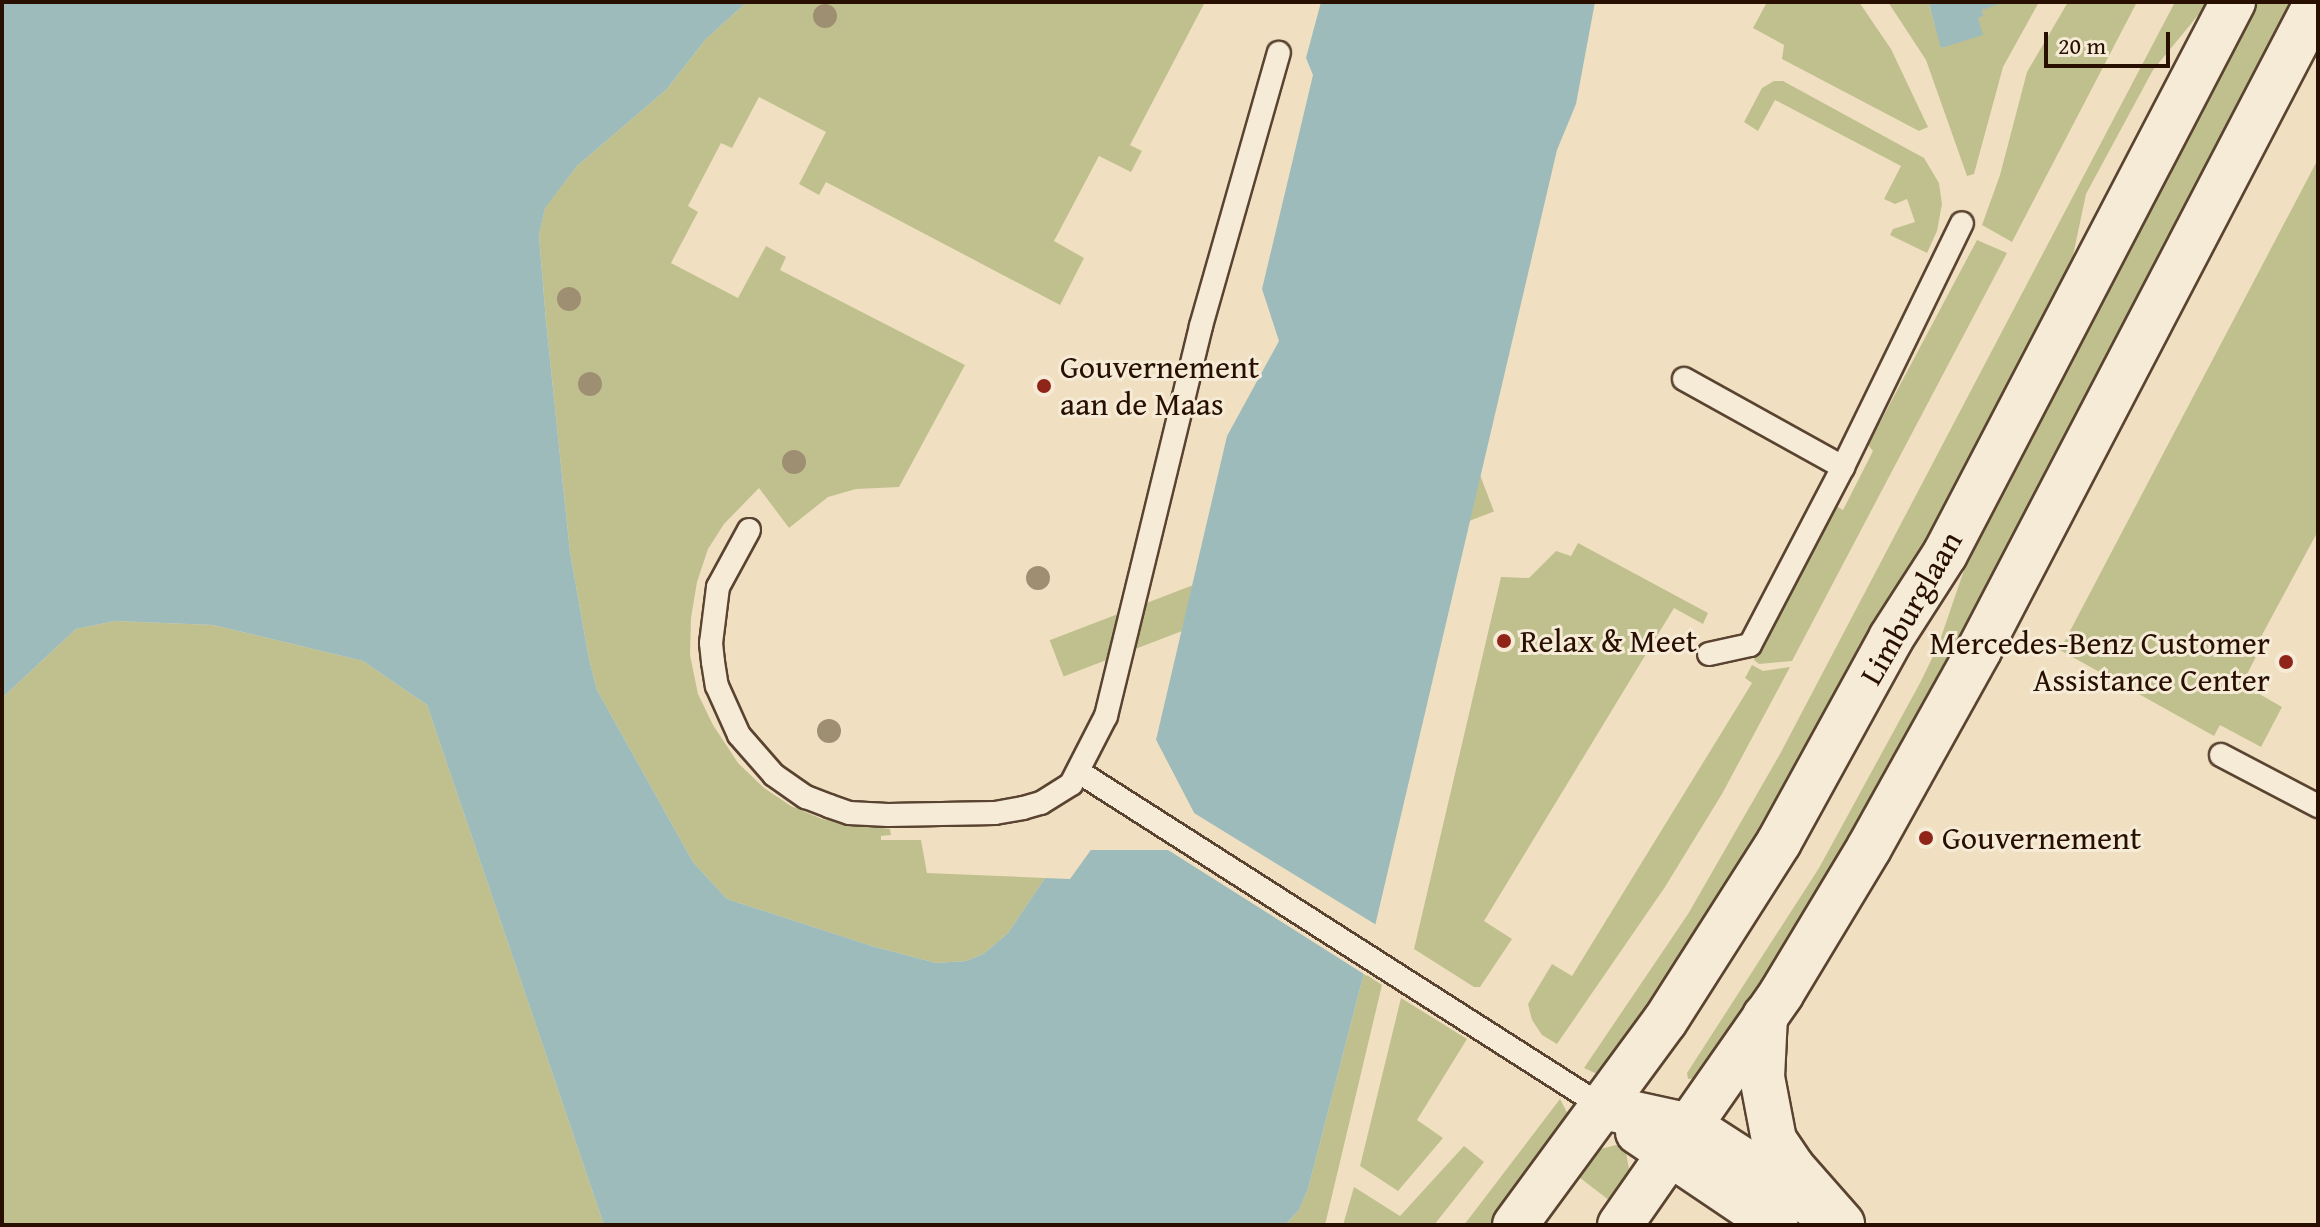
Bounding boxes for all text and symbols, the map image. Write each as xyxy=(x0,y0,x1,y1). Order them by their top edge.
scale bar xyxy=(2048,16,2174,66)
text: 20 m xyxy=(2058,28,2106,63)
place label: Gouvernement aan de Maas xyxy=(1060,349,1259,424)
marker: Gouvernement aan de Maas xyxy=(1035,377,1053,395)
street label: Limburglaan xyxy=(1852,524,1970,692)
place label: Relax & Meet xyxy=(1520,622,1697,660)
place label: Mercedes-Benz Customer Assistance Center xyxy=(1930,625,2270,700)
marker: Relax & Meet xyxy=(1495,632,1513,650)
marker: Mercedes-Benz Customer Assistance Center xyxy=(2277,653,2295,671)
place label: Gouvernement xyxy=(1942,819,2141,857)
marker: Gouvernement xyxy=(1917,829,1935,847)

